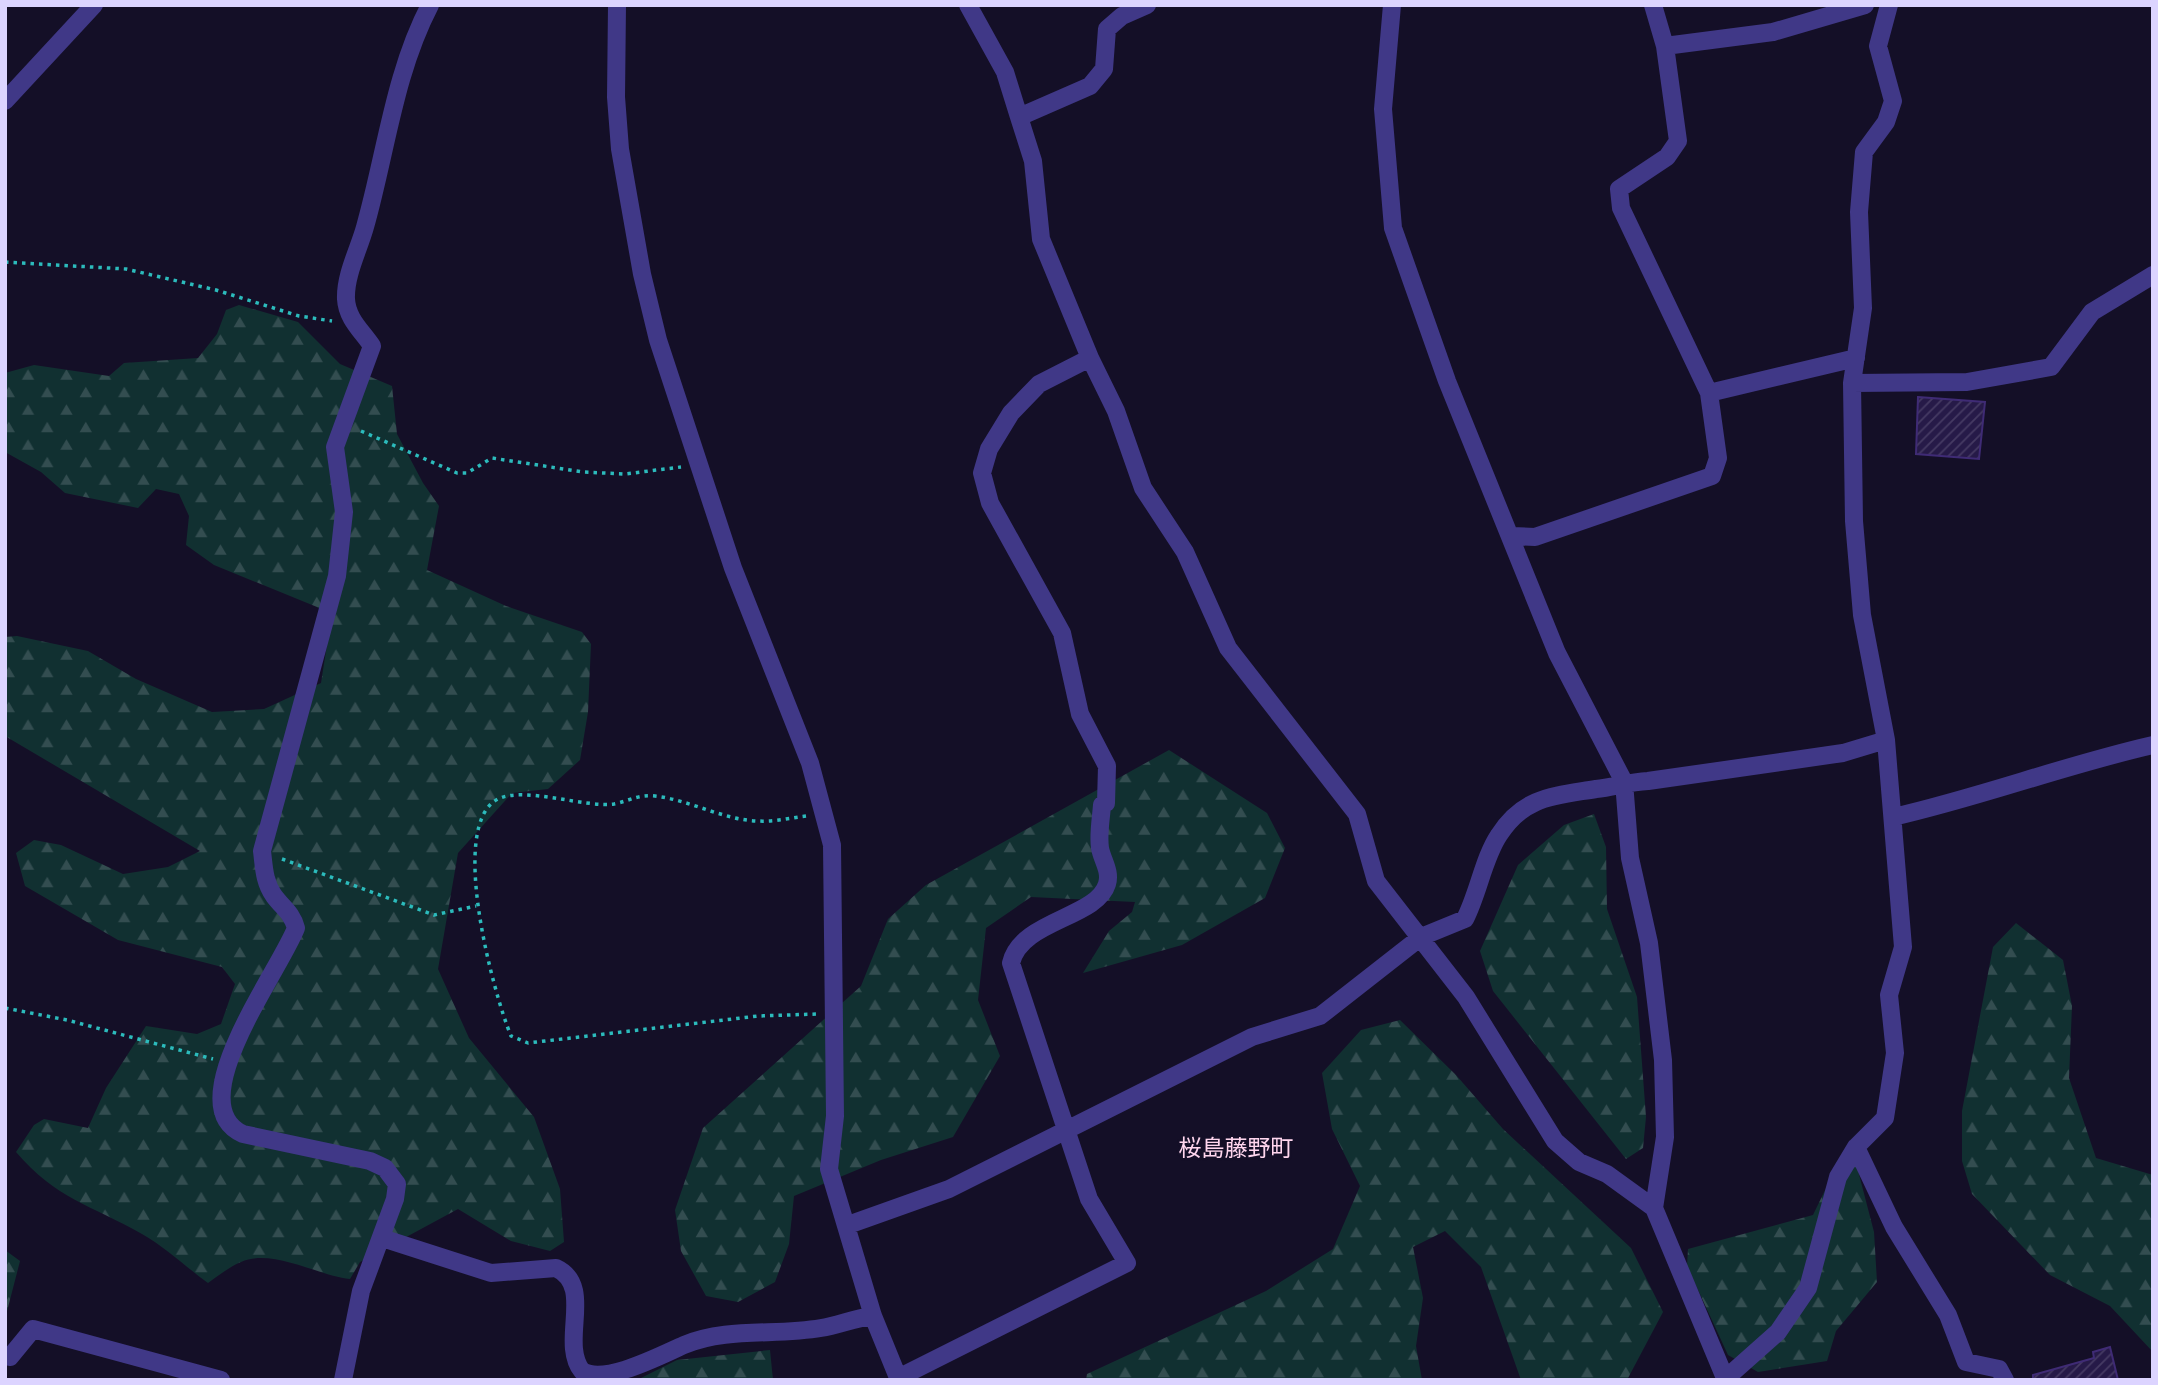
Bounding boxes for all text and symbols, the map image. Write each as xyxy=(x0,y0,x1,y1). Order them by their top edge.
district label: 桜島藤野町 xyxy=(1179,1133,1294,1161)

